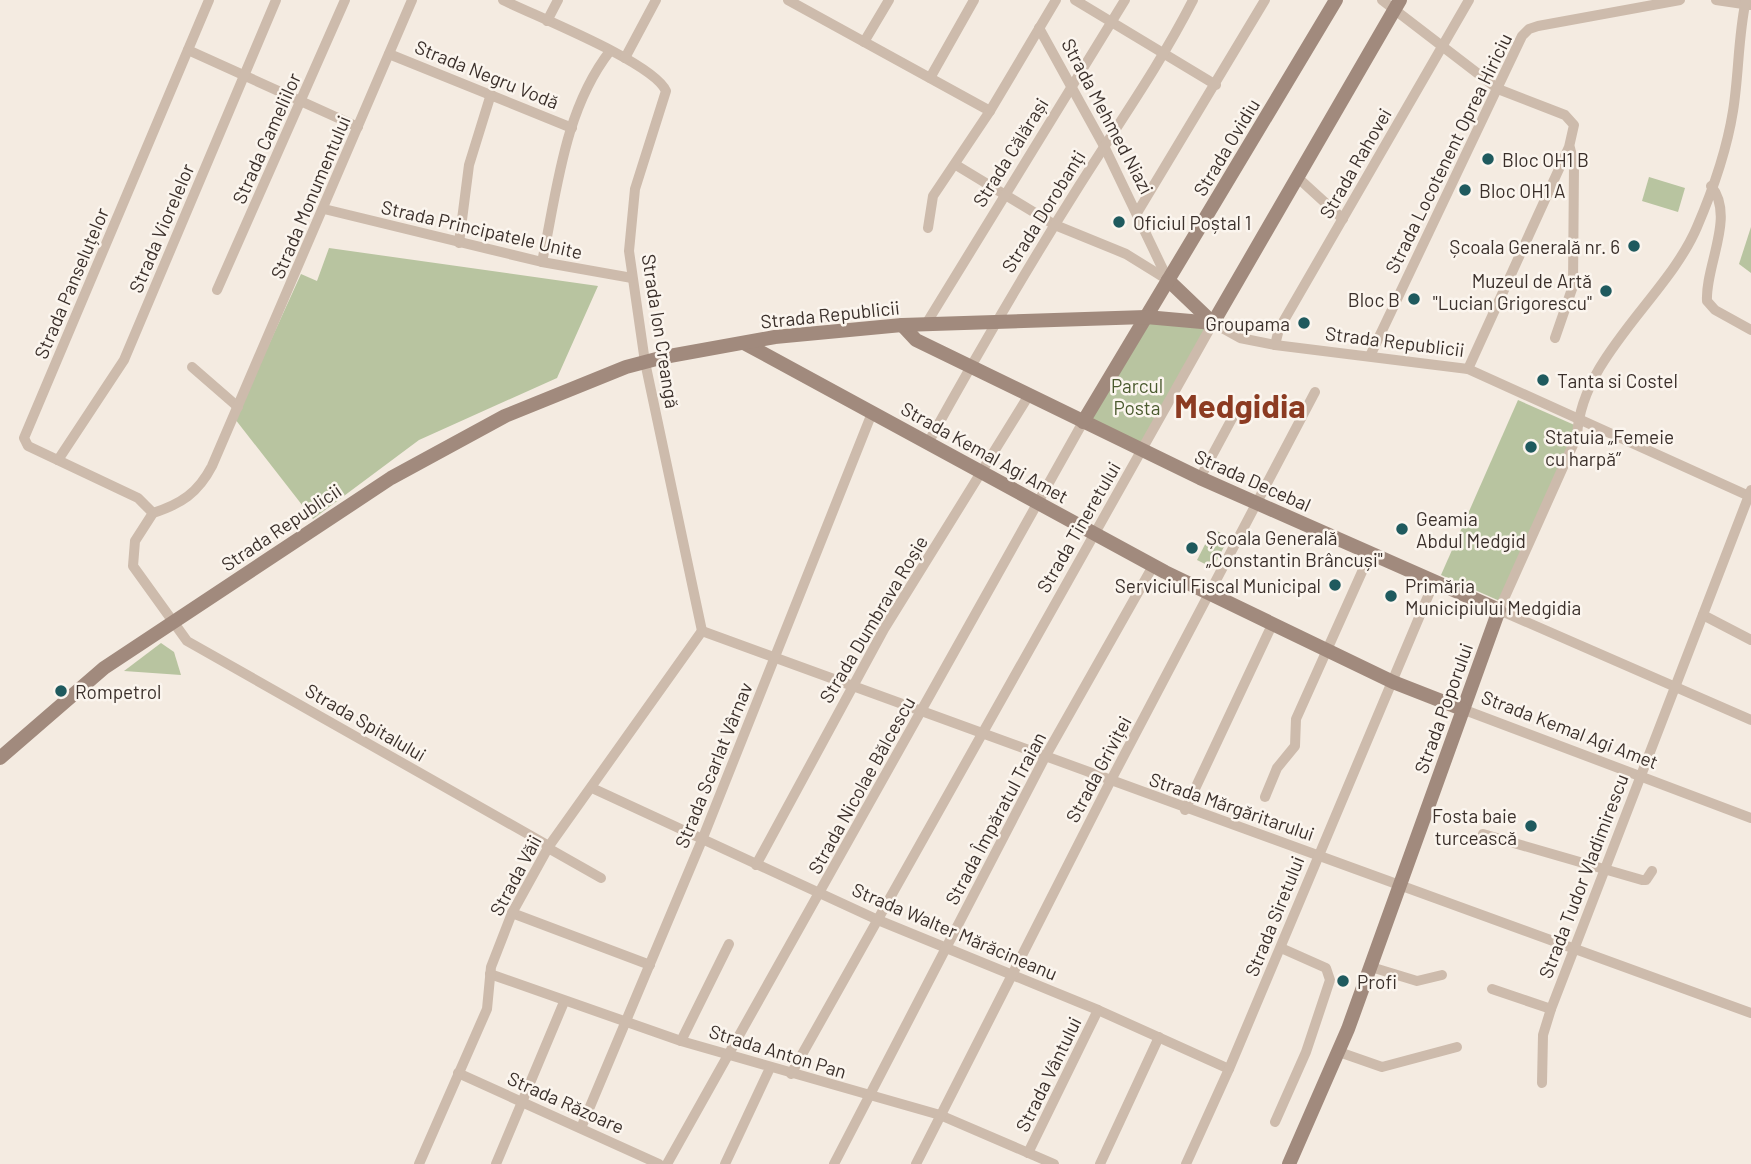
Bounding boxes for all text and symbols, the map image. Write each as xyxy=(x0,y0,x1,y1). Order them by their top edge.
street label: Strada Locotenent Oprea Hiriciu xyxy=(1380,29,1516,277)
street label: Strada Mehmed Niazi xyxy=(1057,34,1159,198)
street label: Strada Negru Vodă xyxy=(412,35,562,113)
street label: Strada Cameliilor xyxy=(227,69,305,207)
street label: Strada Călărași xyxy=(967,93,1053,211)
street label: Strada Ovidiu xyxy=(1188,94,1264,200)
street label: Strada Rahovei xyxy=(1314,104,1396,222)
street label: Strada Monumentului xyxy=(265,112,355,282)
street label: Strada Dorobanți xyxy=(996,146,1090,276)
place label: Bloc OH1 B xyxy=(1502,148,1589,171)
marker: Bloc OH1 B xyxy=(1480,151,1496,167)
street label: Strada Viorelelor xyxy=(123,160,199,296)
place label: Bloc OH1 A xyxy=(1479,179,1566,202)
marker: Bloc OH1 A xyxy=(1457,182,1473,198)
street label: Strada Principatele Unite xyxy=(379,195,585,263)
street label: Strada Panseluțelor xyxy=(29,204,113,362)
place label: Oficiul Poștal 1 xyxy=(1133,211,1251,234)
marker: Oficiul Poștal 1 xyxy=(1111,214,1127,230)
place label: Școala Generală nr. 6 xyxy=(1449,235,1620,258)
marker: Școala Generală nr. 6 xyxy=(1626,238,1642,254)
street label: Strada Ion Creangă xyxy=(637,252,685,410)
place label: Muzeul de Artă "Lucian Grigorescu" xyxy=(1433,269,1592,314)
marker: Muzeul de Artă "Lucian Grigorescu" xyxy=(1598,283,1614,299)
place label: Bloc B xyxy=(1348,288,1400,311)
marker: Bloc B xyxy=(1406,291,1422,307)
street label: Strada Republicii xyxy=(759,295,901,333)
place label: Groupama xyxy=(1205,312,1290,335)
marker: Groupama xyxy=(1296,315,1312,331)
street label: Strada Republicii xyxy=(1324,321,1466,361)
place label: Tanta si Costel xyxy=(1557,369,1678,392)
marker: Tanta si Costel xyxy=(1535,372,1551,388)
park label: Parcul Posta xyxy=(1111,374,1163,419)
district label: Medgidia xyxy=(1174,385,1306,425)
street label: Strada Kemal Agi Amet xyxy=(897,396,1073,508)
place label: Statuia „Femeie cu harpă” xyxy=(1545,425,1674,470)
marker: Statuia „Femeie cu harpă” xyxy=(1523,439,1539,455)
street label: Strada Decebal xyxy=(1191,444,1315,516)
street label: Strada Tineretului xyxy=(1031,457,1125,597)
street label: Strada Republicii xyxy=(217,478,345,576)
place label: Geamia Abdul Medgid xyxy=(1416,507,1526,552)
marker: Geamia Abdul Medgid xyxy=(1394,521,1410,537)
place label: Școala Generală „Constantin Brâncuși" xyxy=(1206,526,1383,571)
street label: Strada Dumbrava Roșie xyxy=(814,531,932,707)
marker: Școala Generală „Constantin Brâncuși" xyxy=(1184,540,1200,556)
place label: Serviciul Fiscal Municipal xyxy=(1115,574,1321,597)
place label: Primăria Municipiului Medgidia xyxy=(1405,574,1581,619)
marker: Serviciul Fiscal Municipal xyxy=(1327,577,1343,593)
marker: Primăria Municipiului Medgidia xyxy=(1383,588,1399,604)
street label: Strada Poporului xyxy=(1409,640,1477,776)
street label: Strada Spitalului xyxy=(302,678,430,766)
street label: Strada Scarlat Vârnav xyxy=(669,679,757,851)
place label: Rompetrol xyxy=(75,680,161,703)
marker: Rompetrol xyxy=(53,683,69,699)
street label: Strada Kemal Agi Amet xyxy=(1478,685,1662,773)
street label: Strada Nicolae Bălcescu xyxy=(803,692,919,878)
street label: Strada Griviței xyxy=(1060,712,1136,826)
street label: Strada Împăratul Traian xyxy=(940,728,1050,908)
street label: Strada Mărgăritarului xyxy=(1146,767,1318,845)
street label: Strada Tudor Vladimirescu xyxy=(1533,771,1633,981)
place label: Fosta baie turcească xyxy=(1432,804,1517,849)
marker: Fosta baie turcească xyxy=(1523,818,1539,834)
street label: Strada Văii xyxy=(484,831,546,919)
street label: Strada Siretului xyxy=(1239,852,1309,980)
street label: Strada Walter Mărăcineanu xyxy=(849,877,1061,985)
place label: Profi xyxy=(1357,970,1397,993)
marker: Profi xyxy=(1335,973,1351,989)
street label: Strada Vântului xyxy=(1010,1013,1086,1135)
street label: Strada Anton Pan xyxy=(707,1019,849,1083)
street label: Strada Răzoare xyxy=(504,1066,628,1138)

